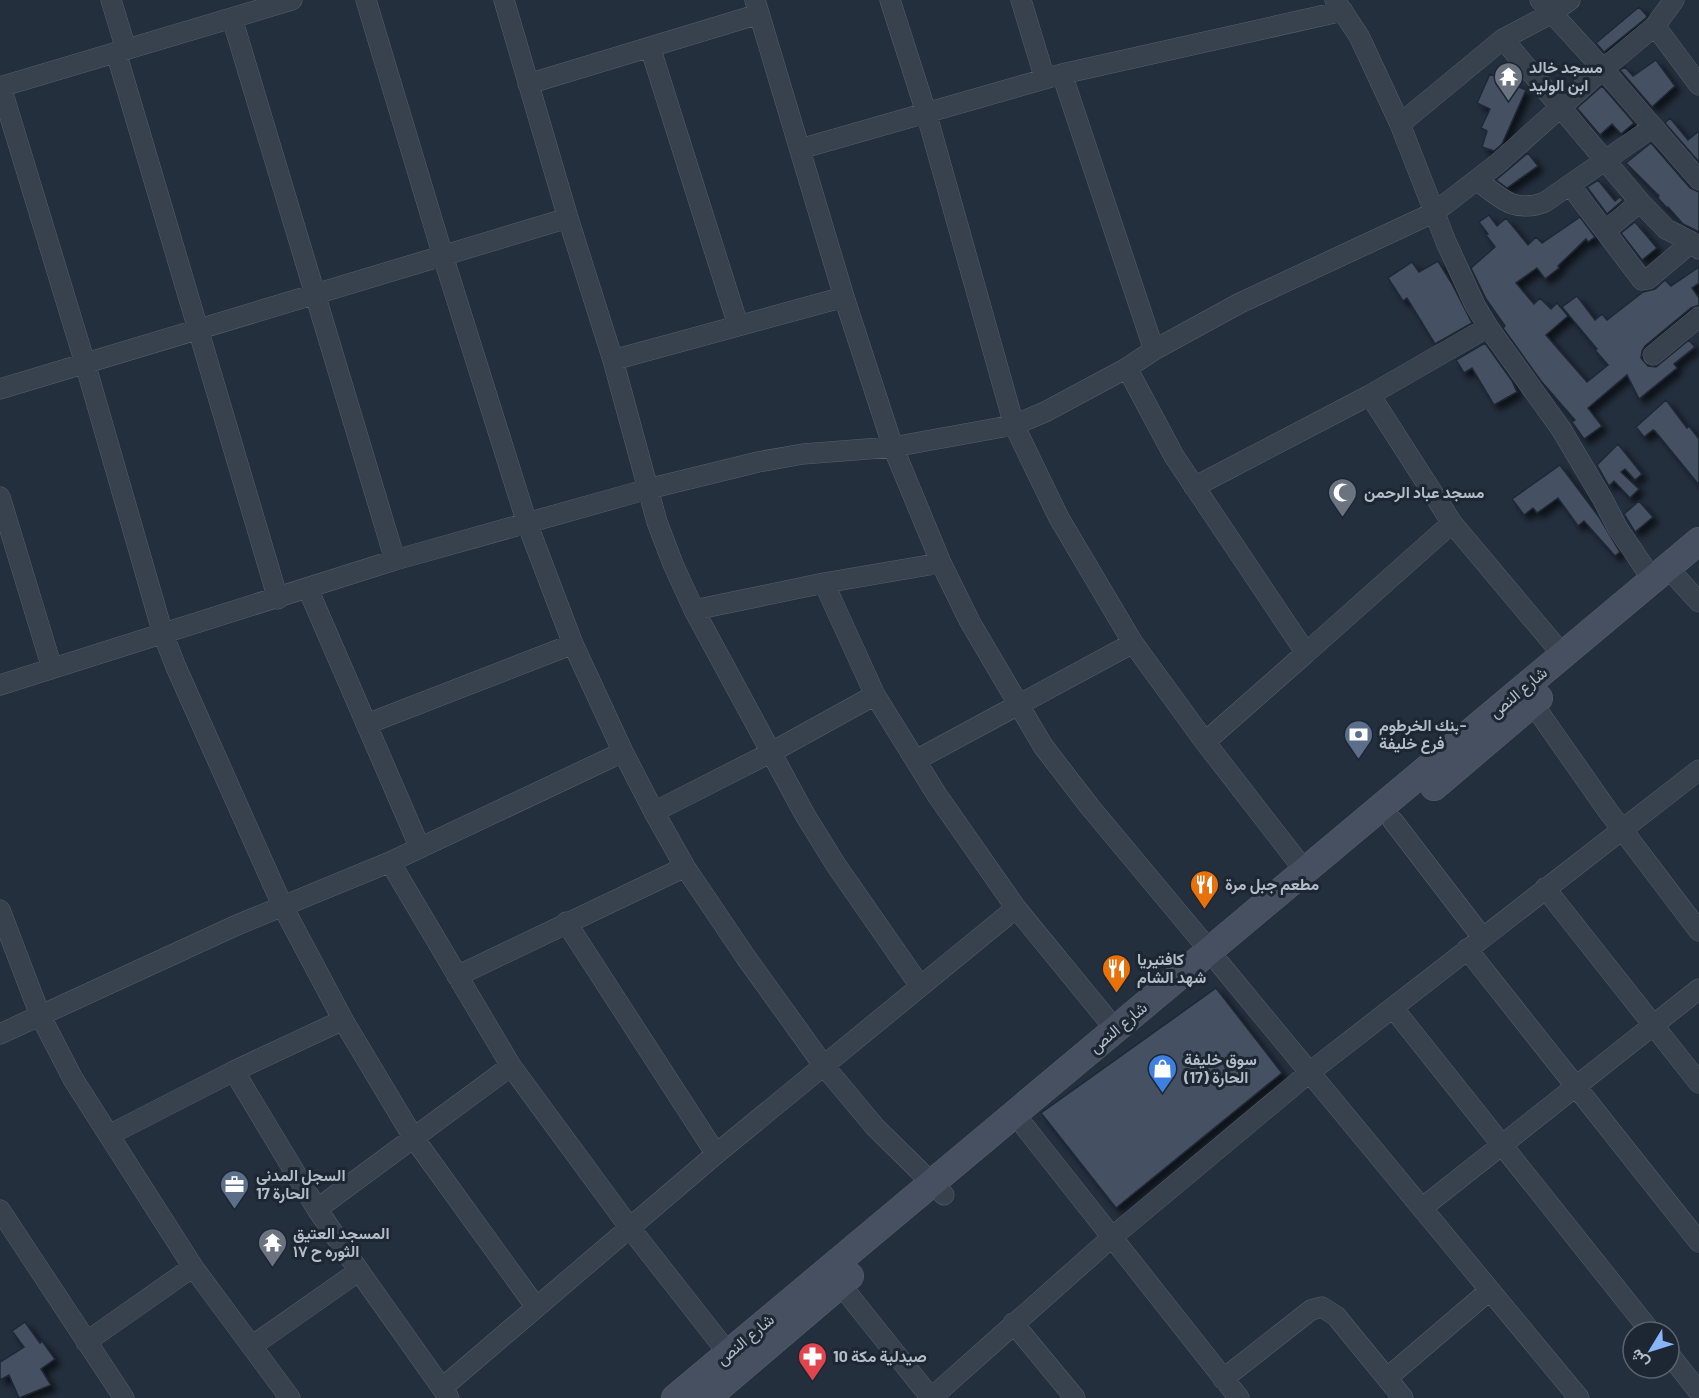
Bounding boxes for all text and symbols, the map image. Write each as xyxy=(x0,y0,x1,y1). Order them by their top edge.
place label: مسجد خالد ابن الوليد xyxy=(1529,57,1603,96)
temple icon: مسجد خالد ابن الوليد xyxy=(1492,60,1524,102)
mosque icon: مسجد عباد الرحمن xyxy=(1327,476,1359,518)
place label: مسجد عباد الرحمن xyxy=(1364,482,1485,503)
street label: شارع النص xyxy=(1485,662,1552,724)
place label: بنك الخرطوم- فرع خليفة xyxy=(1379,715,1467,754)
bank icon: بنك الخرطوم- فرع خليفة xyxy=(1342,718,1374,760)
restaurant icon: مطعم جبل مرة xyxy=(1188,868,1220,910)
place label: مطعم جبل مرة xyxy=(1225,874,1320,895)
place label: كافتيريا شهد الشام xyxy=(1137,949,1207,988)
restaurant icon: كافتيريا شهد الشام xyxy=(1100,952,1132,994)
street label: شارع النص xyxy=(1085,997,1152,1059)
place label: سوق خليفة الحارة (17) xyxy=(1183,1049,1257,1088)
shop icon: سوق خليفة الحارة (17) xyxy=(1147,1052,1179,1094)
place label: السجل المدني الحارة 17 xyxy=(256,1165,346,1204)
office icon: السجل المدني الحارة 17 xyxy=(219,1168,251,1210)
place label: المسجد العتيق الثوره ح ١٧ xyxy=(293,1223,390,1262)
temple icon: المسجد العتيق الثوره ح ١٧ xyxy=(256,1226,288,1268)
street label: شارع النص xyxy=(712,1309,779,1371)
north arrow xyxy=(1621,1320,1681,1380)
pharmacy icon: صيدلية مكة 10 xyxy=(796,1340,828,1382)
text: ش xyxy=(1625,1345,1653,1373)
place label: صيدلية مكة 10 xyxy=(833,1346,927,1366)

